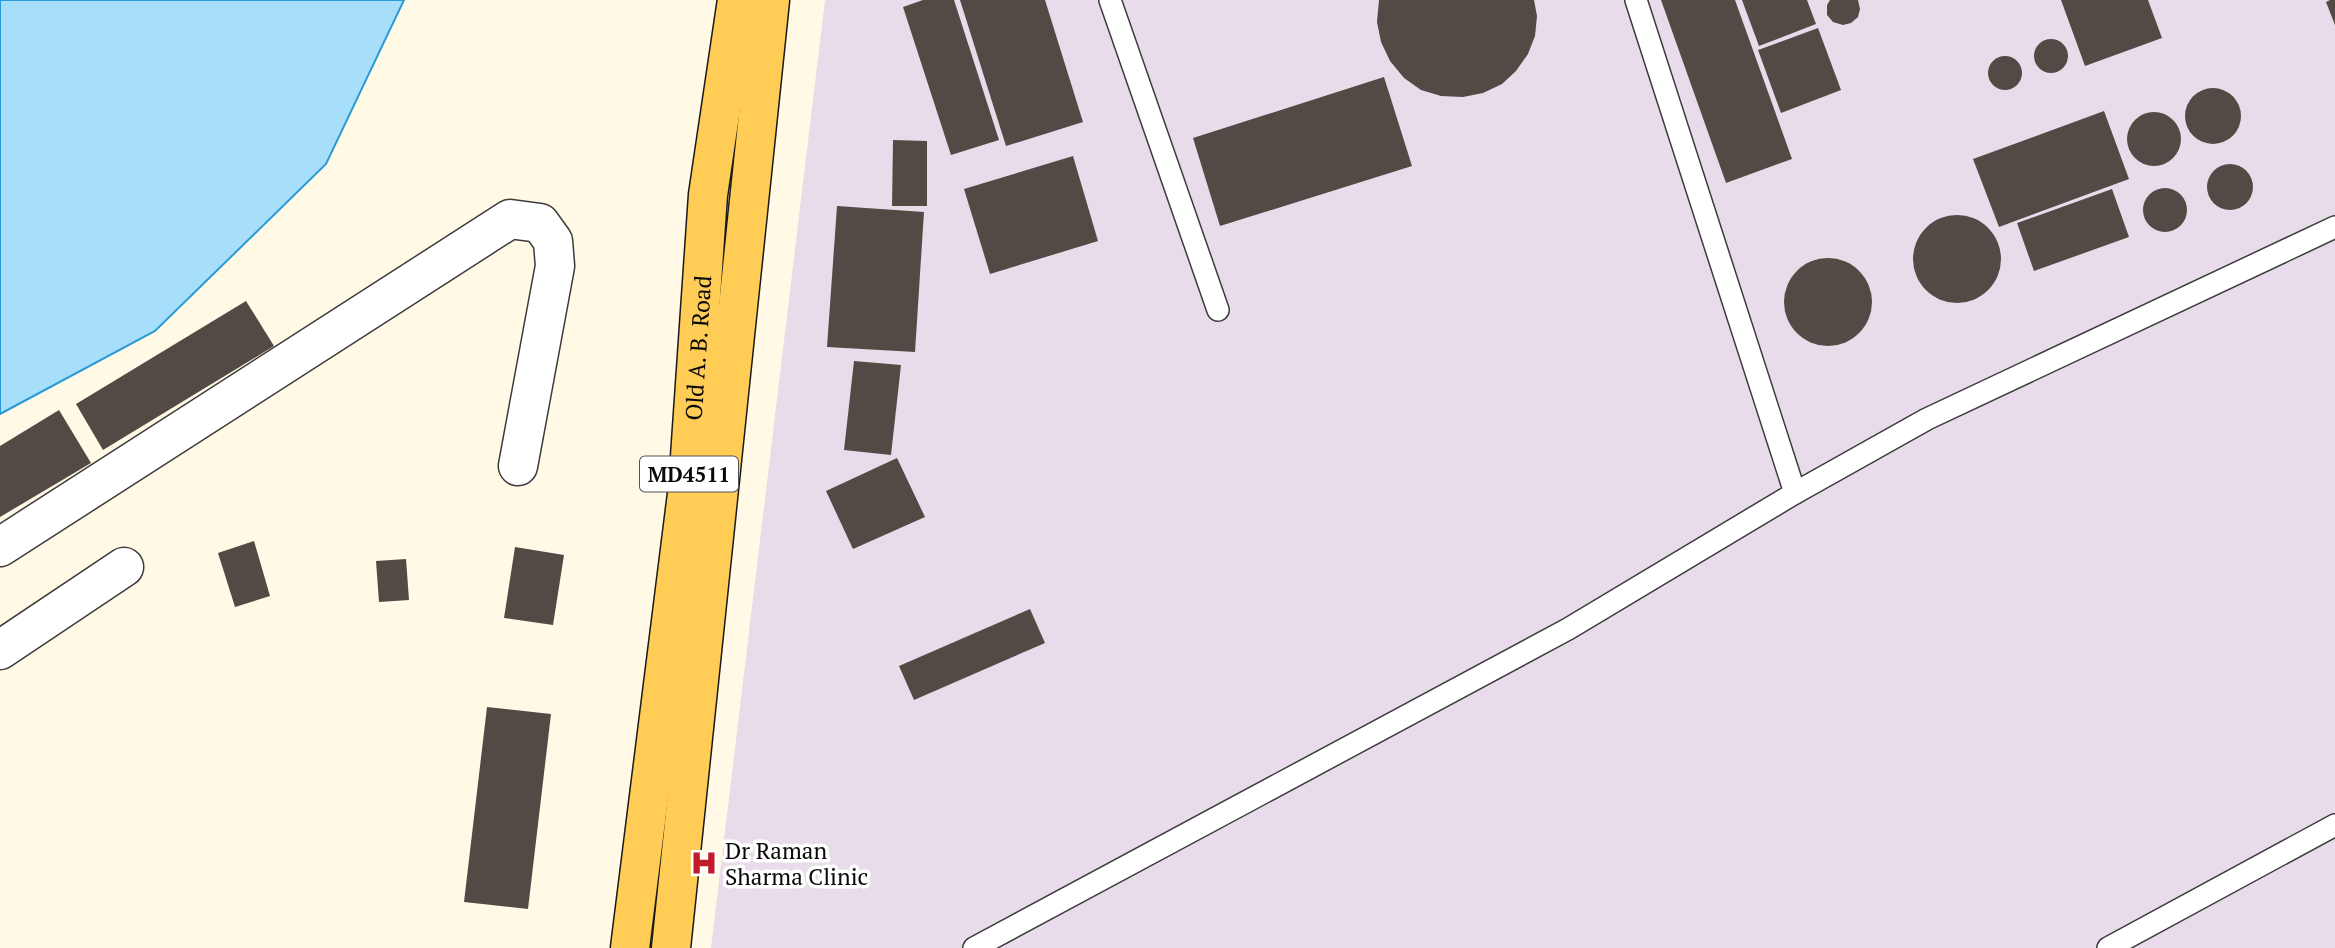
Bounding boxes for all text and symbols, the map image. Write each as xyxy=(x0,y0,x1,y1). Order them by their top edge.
street label: Old A. B. Road xyxy=(677,274,718,421)
road number: MD4511 xyxy=(640,456,738,491)
place label: Dr Raman Sharma Clinic xyxy=(725,835,868,892)
hospital icon: Dr Raman Sharma Clinic xyxy=(689,848,719,878)

